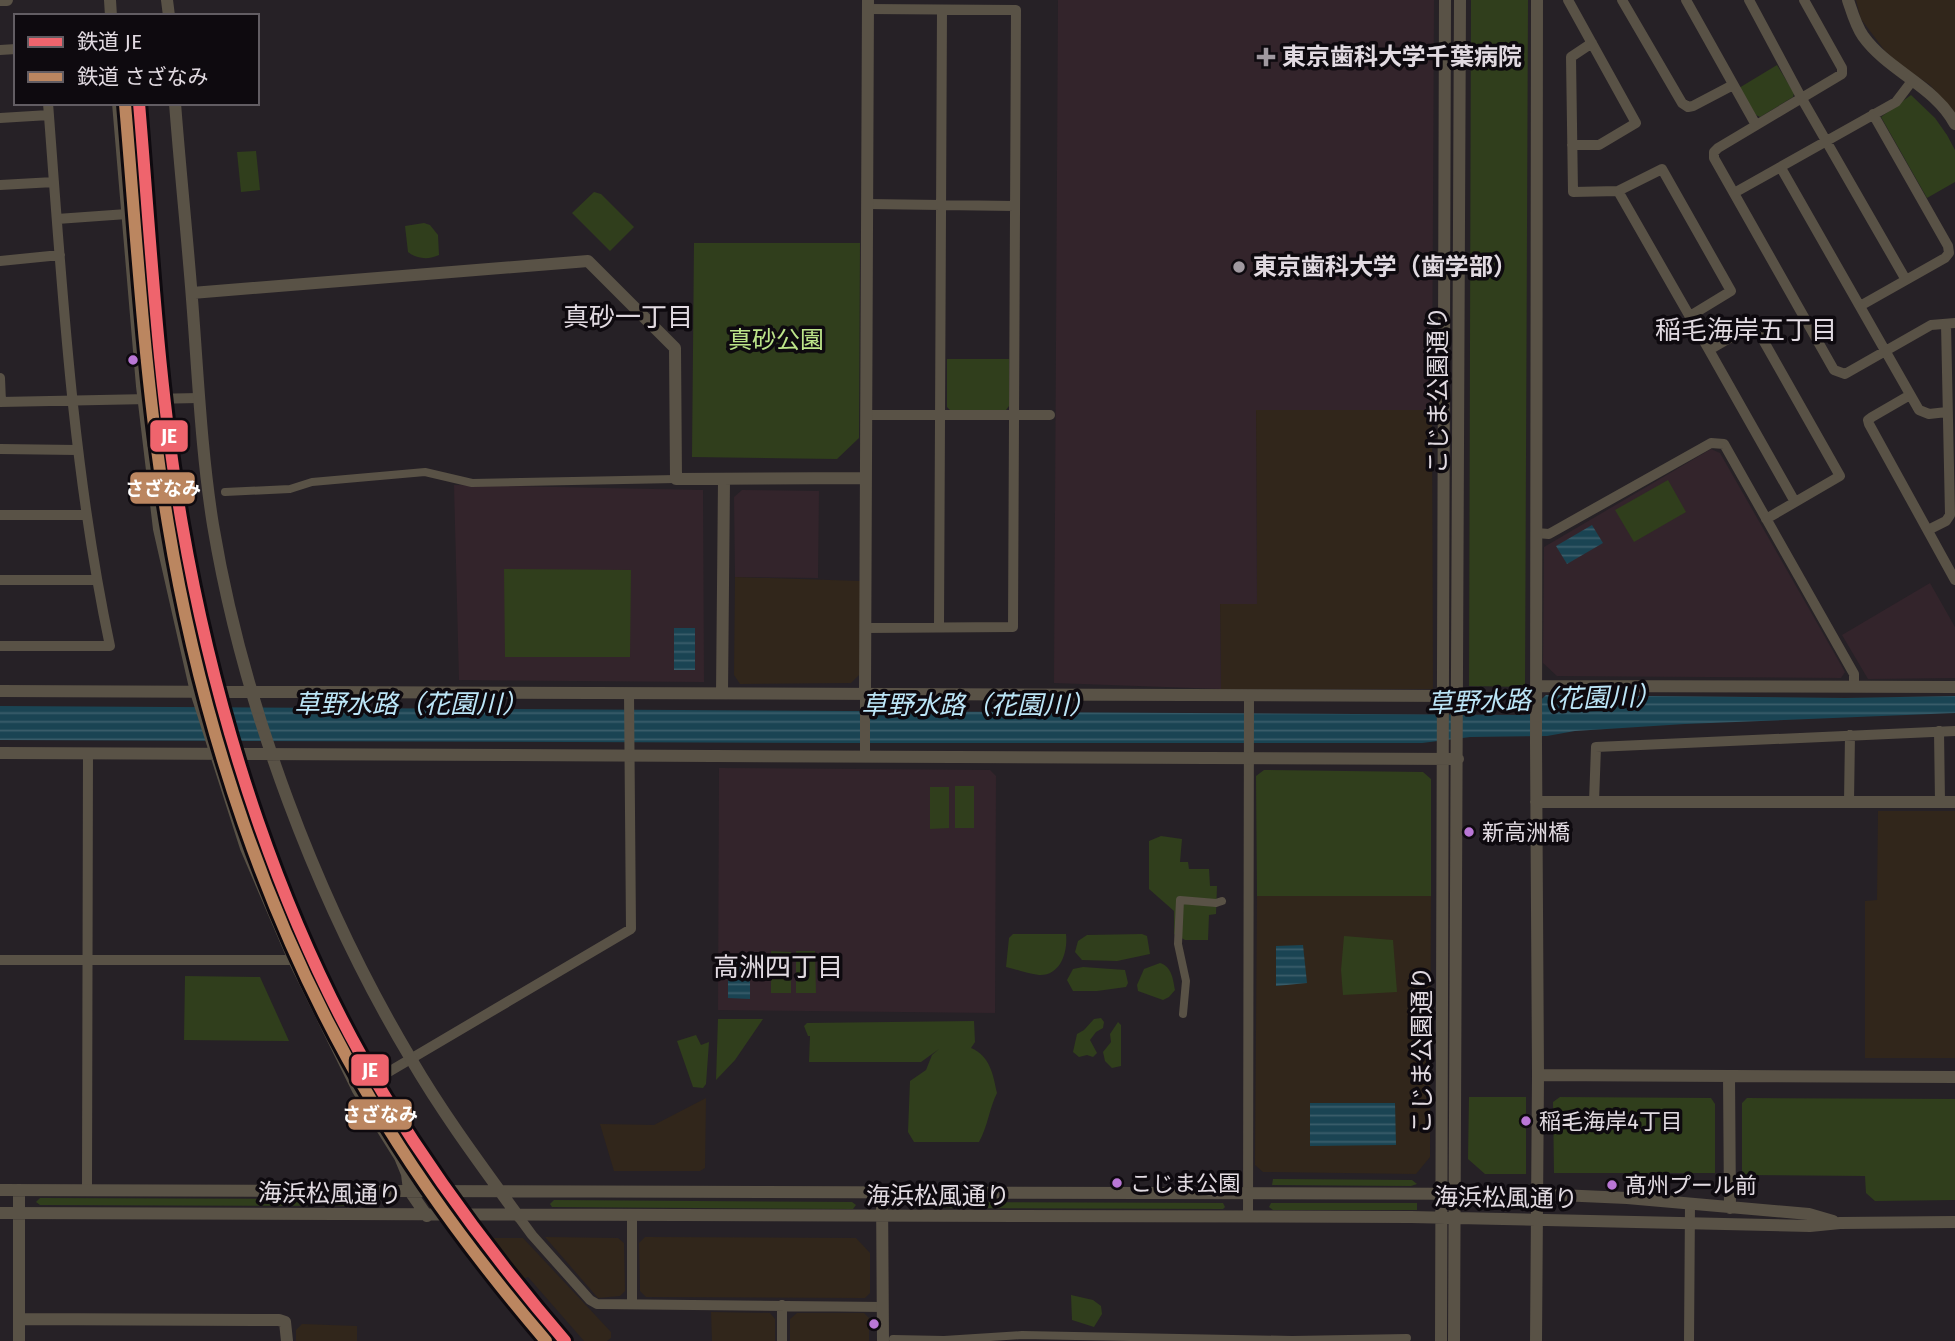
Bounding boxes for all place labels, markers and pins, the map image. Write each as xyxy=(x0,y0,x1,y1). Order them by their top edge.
place label: 東京歯科大学千葉病院 xyxy=(1282,43,1522,71)
marker: 東京歯科大学千葉病院 xyxy=(1256,47,1276,67)
place label: 東京歯科大学（歯学部） xyxy=(1253,253,1517,281)
marker: 東京歯科大学（歯学部） xyxy=(1231,259,1247,275)
unlabelled marker xyxy=(126,353,140,367)
place label: 新高洲橋 xyxy=(1482,819,1570,846)
marker: 新高洲橋 xyxy=(1462,825,1476,839)
place label: 稲毛海岸4丁目 xyxy=(1539,1108,1683,1135)
marker: 稲毛海岸4丁目 xyxy=(1519,1114,1533,1128)
place label: こじま公園 xyxy=(1130,1170,1240,1197)
place label: 髙州プール前 xyxy=(1625,1172,1757,1199)
marker: こじま公園 xyxy=(1110,1176,1124,1190)
marker: 髙州プール前 xyxy=(1605,1178,1619,1192)
unlabelled marker xyxy=(867,1317,881,1331)

